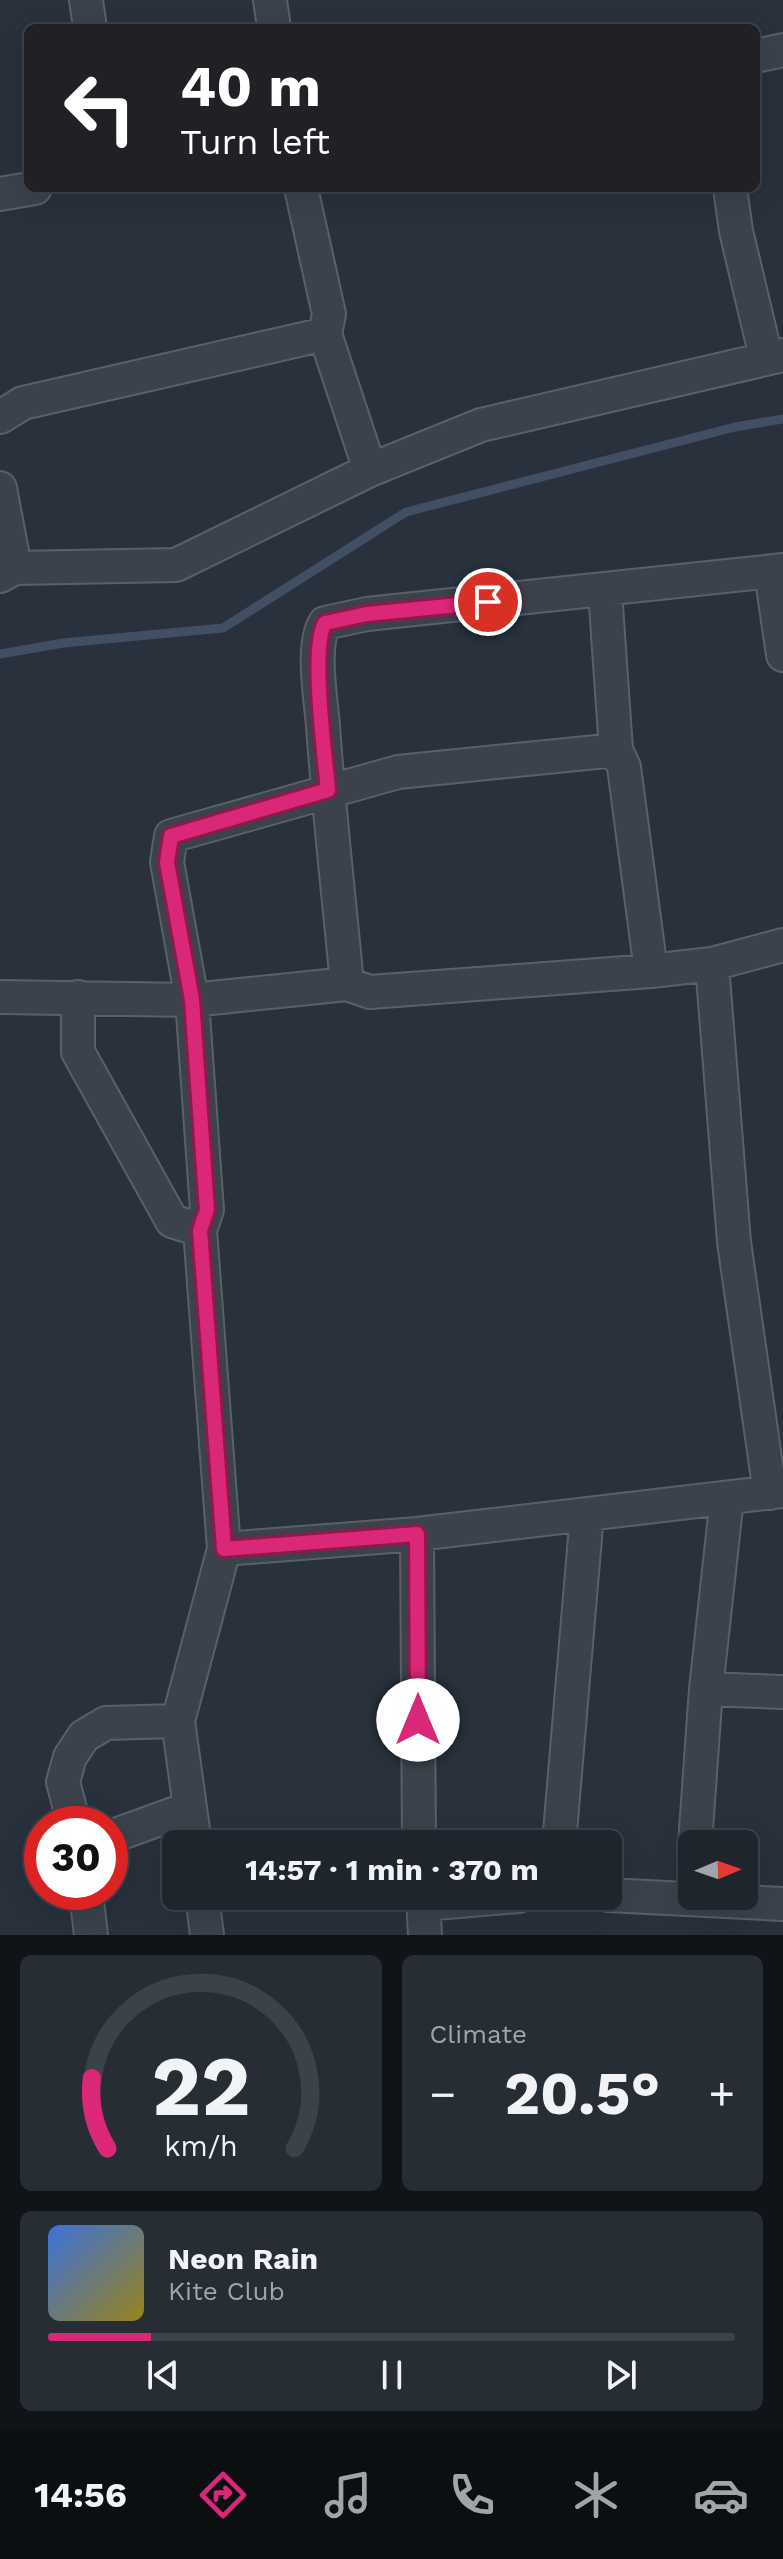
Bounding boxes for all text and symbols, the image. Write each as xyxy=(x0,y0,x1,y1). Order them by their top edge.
text: 40 m xyxy=(180,54,321,120)
icon: left xyxy=(48,56,152,160)
text: Turn left xyxy=(180,121,330,163)
pin xyxy=(454,568,522,636)
icon: arrive xyxy=(466,580,510,624)
position arrow xyxy=(376,1678,460,1762)
speed limit sign: 30 xyxy=(24,1806,128,1910)
north arrow xyxy=(678,1830,758,1910)
map controls xyxy=(678,1830,758,1910)
text: 14:57 · 1 min · 370 m xyxy=(245,1852,539,1887)
text: Climate xyxy=(430,2019,527,2049)
text: 22 xyxy=(151,2038,250,2135)
text: 20.5° xyxy=(504,2058,660,2129)
text: − xyxy=(430,2068,456,2120)
text: + xyxy=(708,2068,735,2120)
text: km/h xyxy=(164,2129,238,2163)
text: Neon Rain xyxy=(168,2241,318,2276)
text: Kite Club xyxy=(168,2276,285,2306)
icon: previous xyxy=(141,2353,185,2397)
icon: pause xyxy=(370,2353,414,2397)
icon: next xyxy=(599,2353,643,2397)
icon: directions xyxy=(195,2467,251,2523)
icon: music xyxy=(320,2467,376,2523)
icon: phone xyxy=(444,2467,500,2523)
icon: climate xyxy=(568,2467,624,2523)
icon: car xyxy=(693,2467,749,2523)
text: 14:56 xyxy=(34,2474,127,2516)

